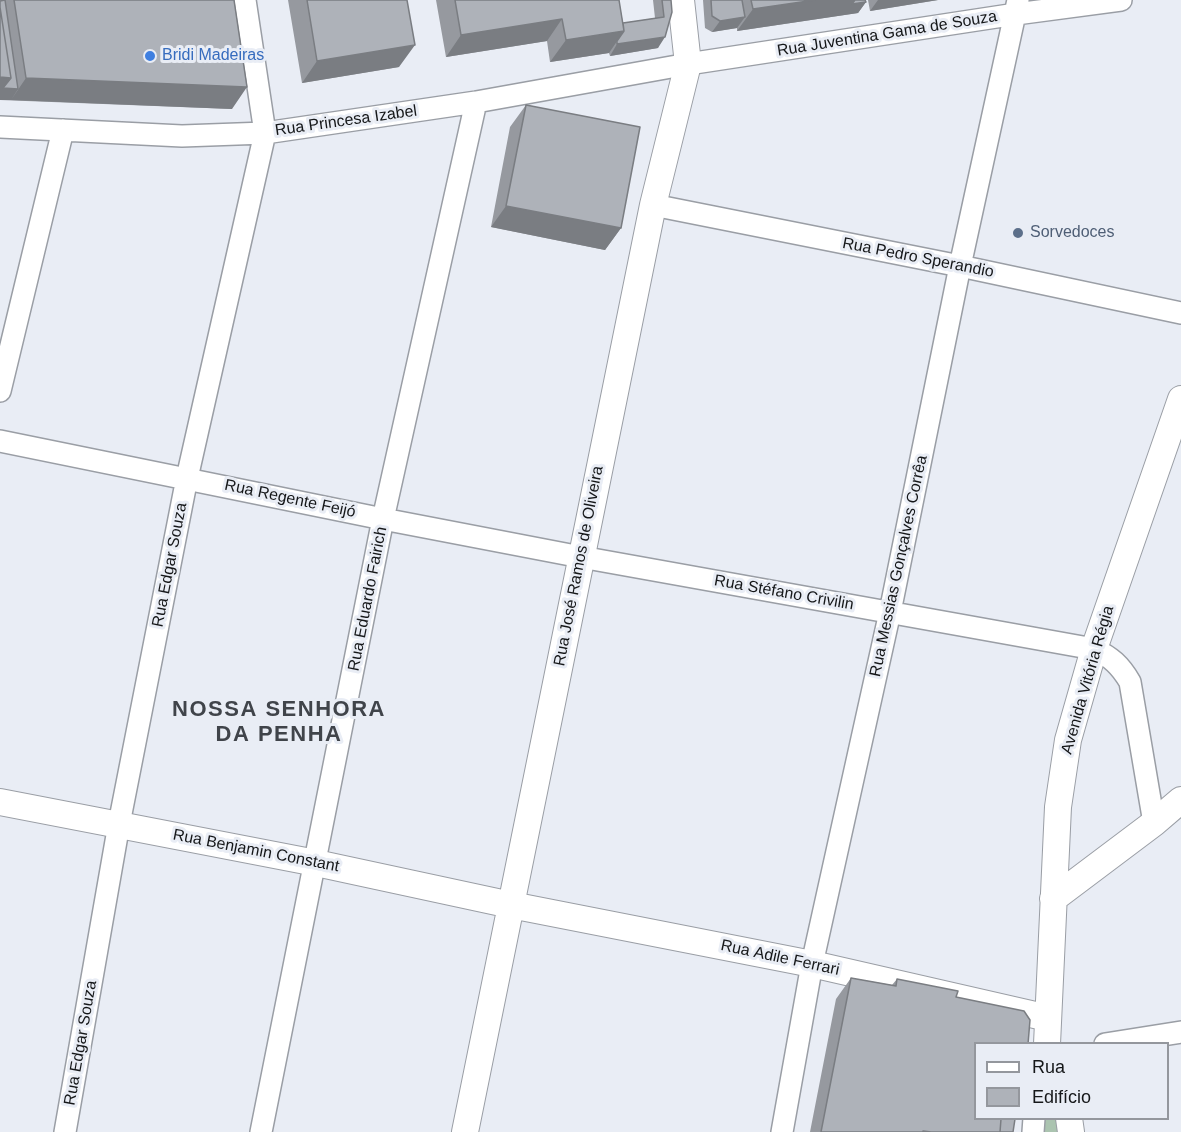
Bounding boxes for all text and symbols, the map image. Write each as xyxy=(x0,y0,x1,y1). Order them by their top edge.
street label: Rua Juventina Gama de Souza xyxy=(776,7,998,61)
place label: Bridi Madeiras xyxy=(162,46,264,66)
marker: Bridi Madeiras xyxy=(143,49,157,63)
street label: Rua Princesa Izabel xyxy=(274,102,418,140)
place label: Sorvedoces xyxy=(1030,223,1114,243)
marker: Sorvedoces xyxy=(1011,226,1025,240)
street label: Rua Pedro Sperandio xyxy=(841,234,995,282)
street label: Rua Messias Gonçalves Corrêa xyxy=(866,454,932,678)
street label: Rua José Ramos de Oliveira xyxy=(550,464,608,668)
street label: Rua Regente Feijó xyxy=(223,476,357,522)
street label: Rua Edgar Souza xyxy=(149,501,191,629)
street label: Rua Eduardo Fairich xyxy=(345,525,391,673)
street label: Rua Stéfano Crivilin xyxy=(713,571,855,615)
street label: Avenida Vitória Régia xyxy=(1058,604,1118,756)
district label: NOSSA SENHORA DA PENHA xyxy=(172,697,386,748)
street label: Rua Benjamin Constant xyxy=(171,825,341,877)
street label: Rua Adile Ferrari xyxy=(719,936,841,980)
street label: Rua Edgar Souza xyxy=(61,979,101,1107)
legend xyxy=(974,1042,1169,1120)
text: Rua xyxy=(1032,1057,1065,1077)
text: Edifício xyxy=(1032,1087,1091,1107)

